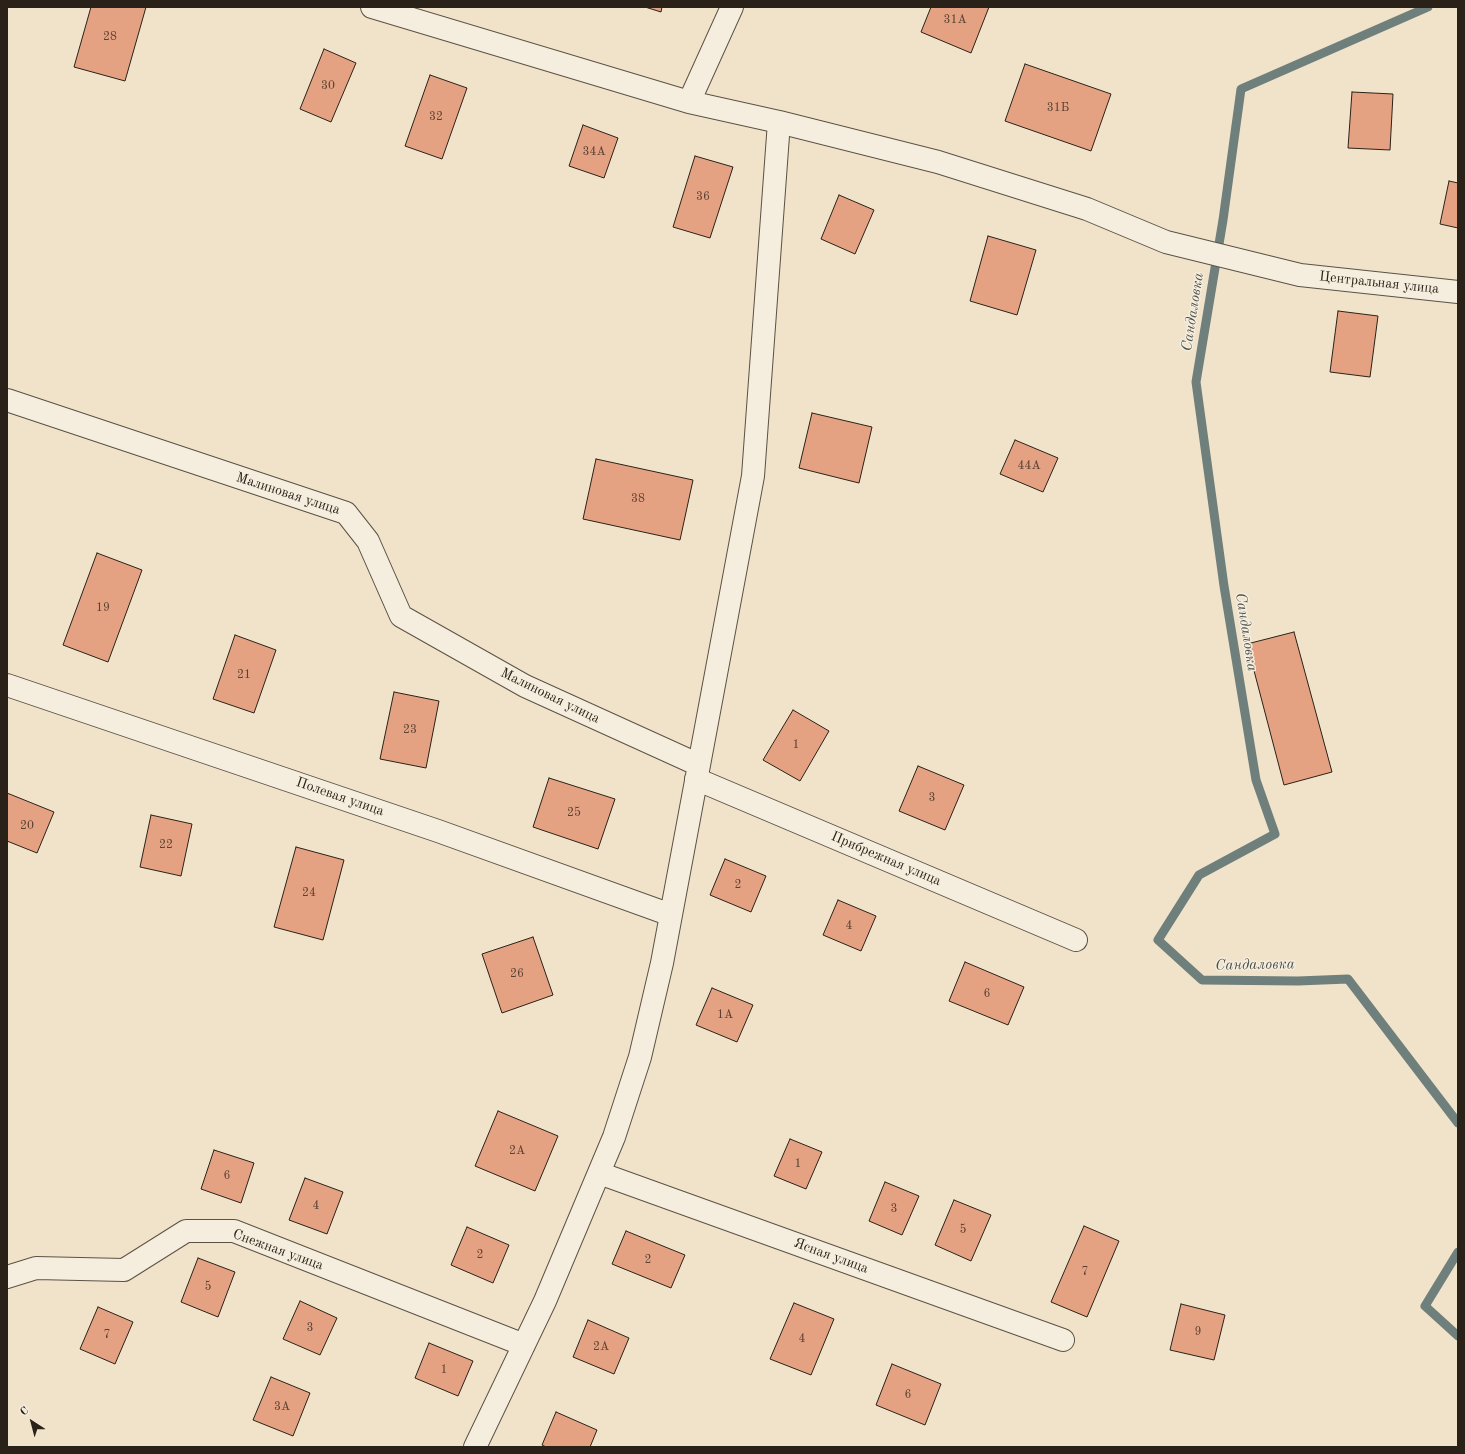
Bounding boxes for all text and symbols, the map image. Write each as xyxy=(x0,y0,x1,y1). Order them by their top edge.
house number: 31А xyxy=(943,13,967,27)
house number: 28 xyxy=(103,30,117,44)
house number: 30 xyxy=(321,79,335,93)
house number: 31Б xyxy=(1047,101,1069,115)
house number: 32 xyxy=(429,110,443,124)
house number: 34А xyxy=(582,145,606,159)
house number: 36 xyxy=(696,190,710,204)
street label: Центральная улица xyxy=(1318,268,1440,298)
water label: Сандаловка xyxy=(1178,271,1208,353)
house number: 44А xyxy=(1017,459,1041,473)
street label: Малиновая улица xyxy=(234,469,342,519)
house number: 38 xyxy=(631,492,645,506)
water label: Сандаловка xyxy=(1231,591,1261,673)
house number: 19 xyxy=(96,601,110,615)
street label: Малиновая улица xyxy=(498,665,602,727)
house number: 21 xyxy=(237,668,251,682)
house number: 23 xyxy=(403,723,417,737)
house number: 1 xyxy=(793,738,799,752)
street label: Полевая улица xyxy=(294,774,386,820)
house number: 3 xyxy=(929,791,935,805)
house number: 25 xyxy=(567,806,581,820)
house number: 20 xyxy=(20,819,34,833)
street label: Прибрежная улица xyxy=(828,828,944,890)
house number: 22 xyxy=(159,838,173,852)
house number: 2 xyxy=(735,878,741,892)
house number: 24 xyxy=(302,886,316,900)
house number: 4 xyxy=(846,919,852,933)
water label: Сандаловка xyxy=(1215,955,1295,975)
house number: 26 xyxy=(510,967,524,981)
house number: 6 xyxy=(984,987,990,1001)
house number: 1А xyxy=(717,1008,733,1022)
house number: 2А xyxy=(509,1144,525,1158)
house number: 1 xyxy=(795,1157,801,1171)
house number: 6 xyxy=(224,1169,230,1183)
house number: 4 xyxy=(313,1199,319,1213)
house number: 3 xyxy=(891,1202,897,1216)
house number: 5 xyxy=(960,1223,966,1237)
street label: Снежная улица xyxy=(230,1226,326,1274)
street label: Ясная улица xyxy=(791,1235,871,1277)
house number: 2 xyxy=(477,1248,483,1262)
house number: 2 xyxy=(645,1253,651,1267)
house number: 7 xyxy=(1082,1265,1088,1279)
house number: 5 xyxy=(205,1280,211,1294)
house number: 3 xyxy=(307,1321,313,1335)
house number: 9 xyxy=(1195,1325,1201,1339)
house number: 7 xyxy=(104,1328,110,1342)
house number: 4 xyxy=(799,1332,805,1346)
house number: 2А xyxy=(593,1340,609,1354)
house number: 1 xyxy=(441,1363,447,1377)
house number: 6 xyxy=(905,1388,911,1402)
house number: 3А xyxy=(274,1400,290,1414)
north arrow xyxy=(12,1402,52,1442)
text: С xyxy=(18,1405,31,1418)

